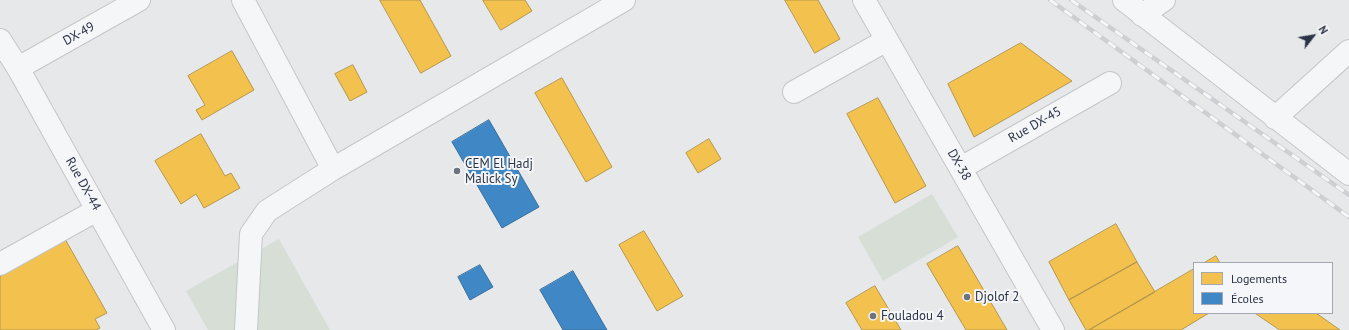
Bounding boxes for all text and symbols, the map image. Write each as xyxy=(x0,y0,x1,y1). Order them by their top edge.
north arrow xyxy=(1293,16,1333,56)
street label: DX-49 xyxy=(60,19,98,49)
text: N xyxy=(1315,23,1331,37)
street label: Rue DX-45 xyxy=(1006,104,1064,146)
street label: DX-38 xyxy=(944,147,974,183)
street label: Rue DX-44 xyxy=(62,155,104,213)
place label: CEM El Hadj Malick Sy xyxy=(465,156,533,187)
marker: CEM El Hadj Malick Sy xyxy=(452,166,462,176)
legend xyxy=(1193,262,1333,314)
text: Logements xyxy=(1231,271,1287,286)
place label: Djolof 2 xyxy=(975,289,1019,305)
text: Écoles xyxy=(1231,291,1264,306)
marker: Djolof 2 xyxy=(962,292,972,302)
place label: Fouladou 4 xyxy=(881,308,943,324)
marker: Fouladou 4 xyxy=(868,311,878,321)

